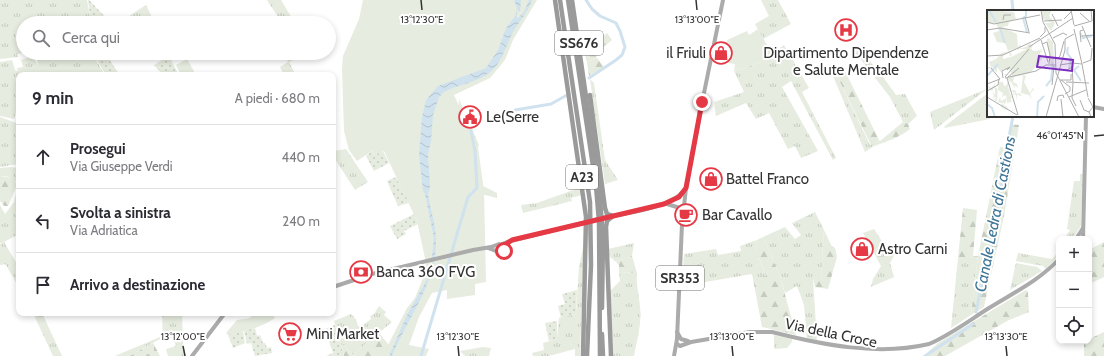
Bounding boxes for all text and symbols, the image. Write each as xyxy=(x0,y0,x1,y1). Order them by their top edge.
inset map xyxy=(987,10,1094,117)
text: 13°12'30"E xyxy=(401,13,444,26)
text: 13°13'00"E xyxy=(675,13,720,26)
search box xyxy=(16,16,336,60)
hospital icon: Dipartimento Dipendenze e Salute Mentale xyxy=(833,17,859,43)
icon: search xyxy=(30,27,52,49)
text: Cerca qui xyxy=(62,29,120,47)
road number: SS676 xyxy=(555,31,603,55)
shop icon: il Friuli xyxy=(708,40,734,66)
place label: il Friuli xyxy=(666,44,706,62)
place label: Dipartimento Dipendenze e Salute Mentale xyxy=(763,44,929,79)
text: 9 min xyxy=(32,88,74,108)
text: A piedi · 680 m xyxy=(235,90,320,106)
route end xyxy=(693,93,711,111)
public building icon: Le(Serre xyxy=(457,104,483,130)
place label: Le(Serre xyxy=(486,108,539,126)
text: 46°01'45"N xyxy=(1036,129,1084,142)
water label: Canale Ledra di Castions xyxy=(971,135,1019,293)
text: Prosegui xyxy=(70,140,126,158)
icon: ahead xyxy=(32,146,54,168)
text: 440 m xyxy=(282,149,320,165)
text: Via Giuseppe Verdi xyxy=(70,158,172,174)
road number: A23 xyxy=(566,165,598,189)
shop icon: Battel Franco xyxy=(698,166,724,192)
place label: Battel Franco xyxy=(726,170,809,188)
cafe icon: Bar Cavallo xyxy=(673,202,699,228)
text: Svolta a sinistra xyxy=(70,204,171,222)
place label: Bar Cavallo xyxy=(702,206,772,224)
icon: left xyxy=(32,210,54,232)
text: 240 m xyxy=(282,213,320,229)
text: Via Adriatica xyxy=(70,222,138,238)
shop icon: Astro Carni xyxy=(849,236,875,262)
map controls xyxy=(1056,236,1092,344)
button: + xyxy=(1056,236,1092,272)
place label: Astro Carni xyxy=(878,240,947,258)
route start xyxy=(495,242,513,260)
bank icon: Banca 360 FVG xyxy=(348,259,374,285)
place label: Banca 360 FVG xyxy=(376,263,475,281)
road number: SR353 xyxy=(656,266,704,290)
button: − xyxy=(1056,272,1092,308)
icon: arrive xyxy=(32,274,54,296)
text: Arrivo a destinazione xyxy=(70,276,205,294)
button: locate xyxy=(1056,308,1092,344)
street label: Via della Croce xyxy=(783,314,879,352)
supermarket icon: Mini Market xyxy=(277,321,303,347)
place label: Mini Market xyxy=(306,325,379,343)
text: 13°12'00"E xyxy=(161,330,206,343)
text: 13°12'30"E xyxy=(437,330,480,343)
text: 13°13'00"E xyxy=(710,330,755,343)
text: 13°13'30"E xyxy=(984,330,1028,343)

